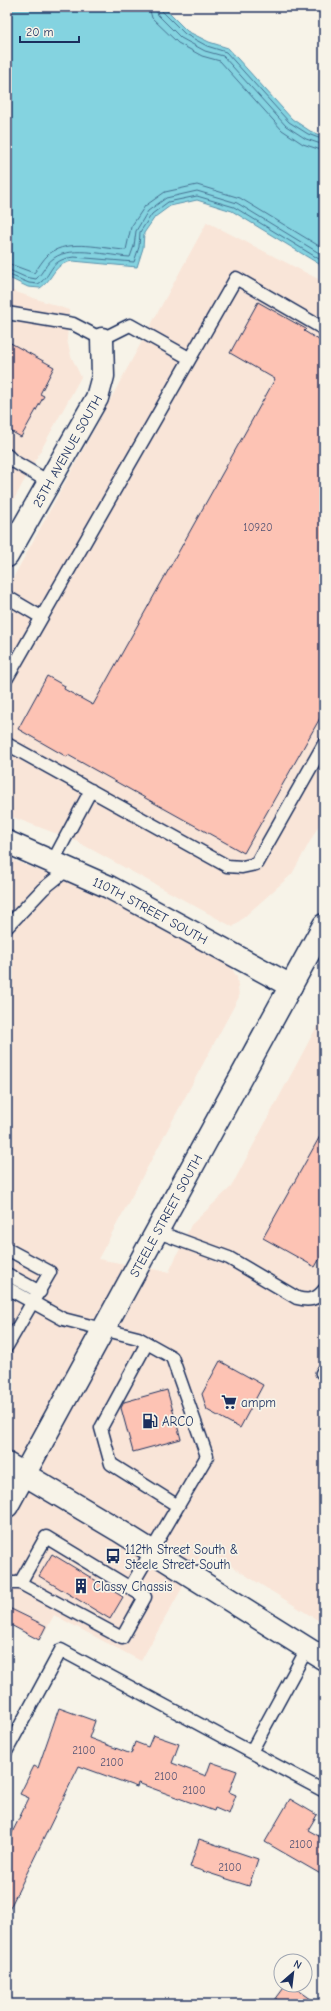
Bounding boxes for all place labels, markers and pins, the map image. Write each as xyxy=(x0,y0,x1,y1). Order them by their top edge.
supermarket icon: ampm xyxy=(220,1393,238,1411)
place label: ampm xyxy=(241,1395,276,1410)
fuel station icon: ARCO xyxy=(141,1412,159,1430)
place label: ARCO xyxy=(162,1414,194,1429)
place label: 112th Street South & Steele Street South xyxy=(125,1542,238,1572)
bus stop icon: 112th Street South & Steele Street South xyxy=(104,1547,122,1565)
building icon: Classy Chassis xyxy=(72,1577,90,1595)
place label: Classy Chassis xyxy=(93,1579,172,1594)

